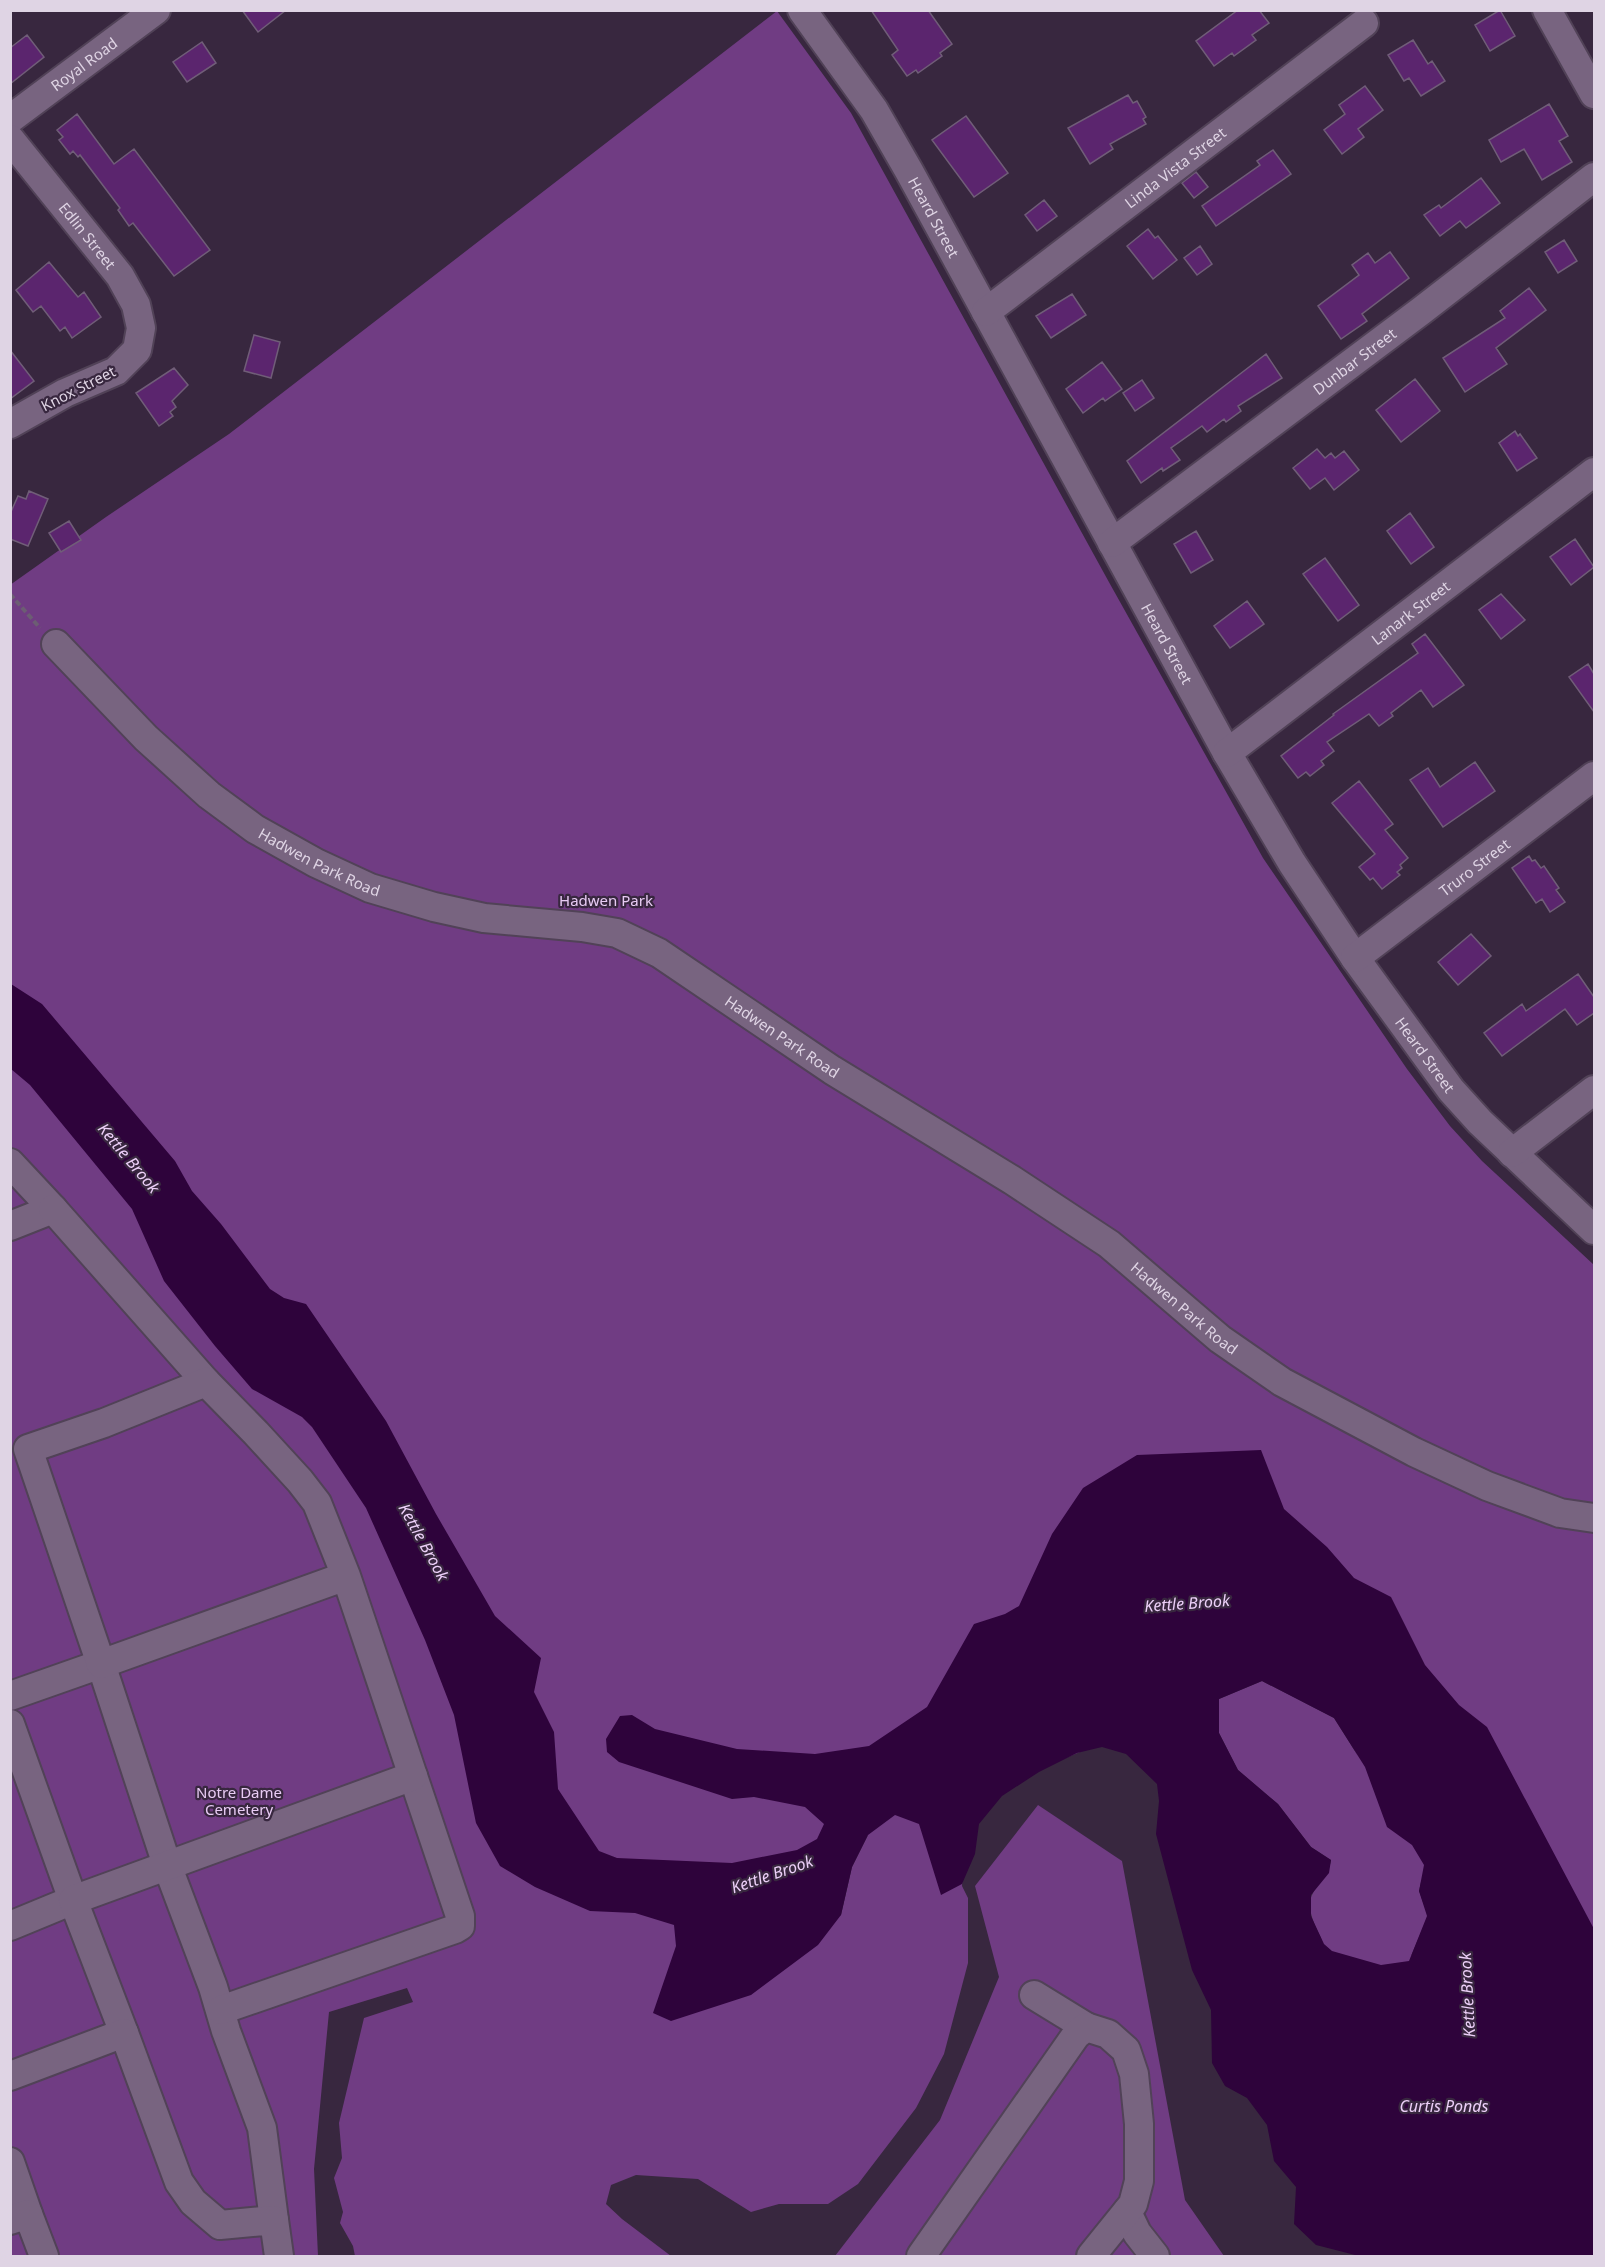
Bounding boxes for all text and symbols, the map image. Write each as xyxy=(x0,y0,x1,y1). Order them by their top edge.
street label: Royal Road xyxy=(46,33,121,95)
street label: Linda Vista Street xyxy=(1120,122,1230,213)
street label: Heard Street xyxy=(904,173,965,261)
street label: Edlin Street xyxy=(55,198,121,274)
street label: Dunbar Street xyxy=(1309,323,1400,399)
street label: Knox Street xyxy=(37,360,119,415)
street label: Lanark Street xyxy=(1367,576,1454,649)
street label: Heard Street xyxy=(1137,600,1198,688)
street label: Hadwen Park Road xyxy=(255,823,383,901)
street label: Truro Street xyxy=(1435,833,1514,900)
park label: Hadwen Park xyxy=(559,890,653,910)
street label: Hadwen Park Road xyxy=(721,991,843,1082)
street label: Heard Street xyxy=(1391,1013,1460,1097)
water label: Kettle Brook xyxy=(93,1118,166,1199)
street label: Hadwen Park Road xyxy=(1127,1257,1242,1359)
water label: Kettle Brook xyxy=(394,1499,455,1586)
water label: Kettle Brook xyxy=(1144,1589,1231,1617)
park label: Notre Dame Cemetery xyxy=(196,1782,282,1819)
water label: Kettle Brook xyxy=(728,1849,817,1898)
water label: Kettle Brook xyxy=(1454,1951,1480,2038)
water label: Curtis Ponds xyxy=(1399,2095,1489,2117)

